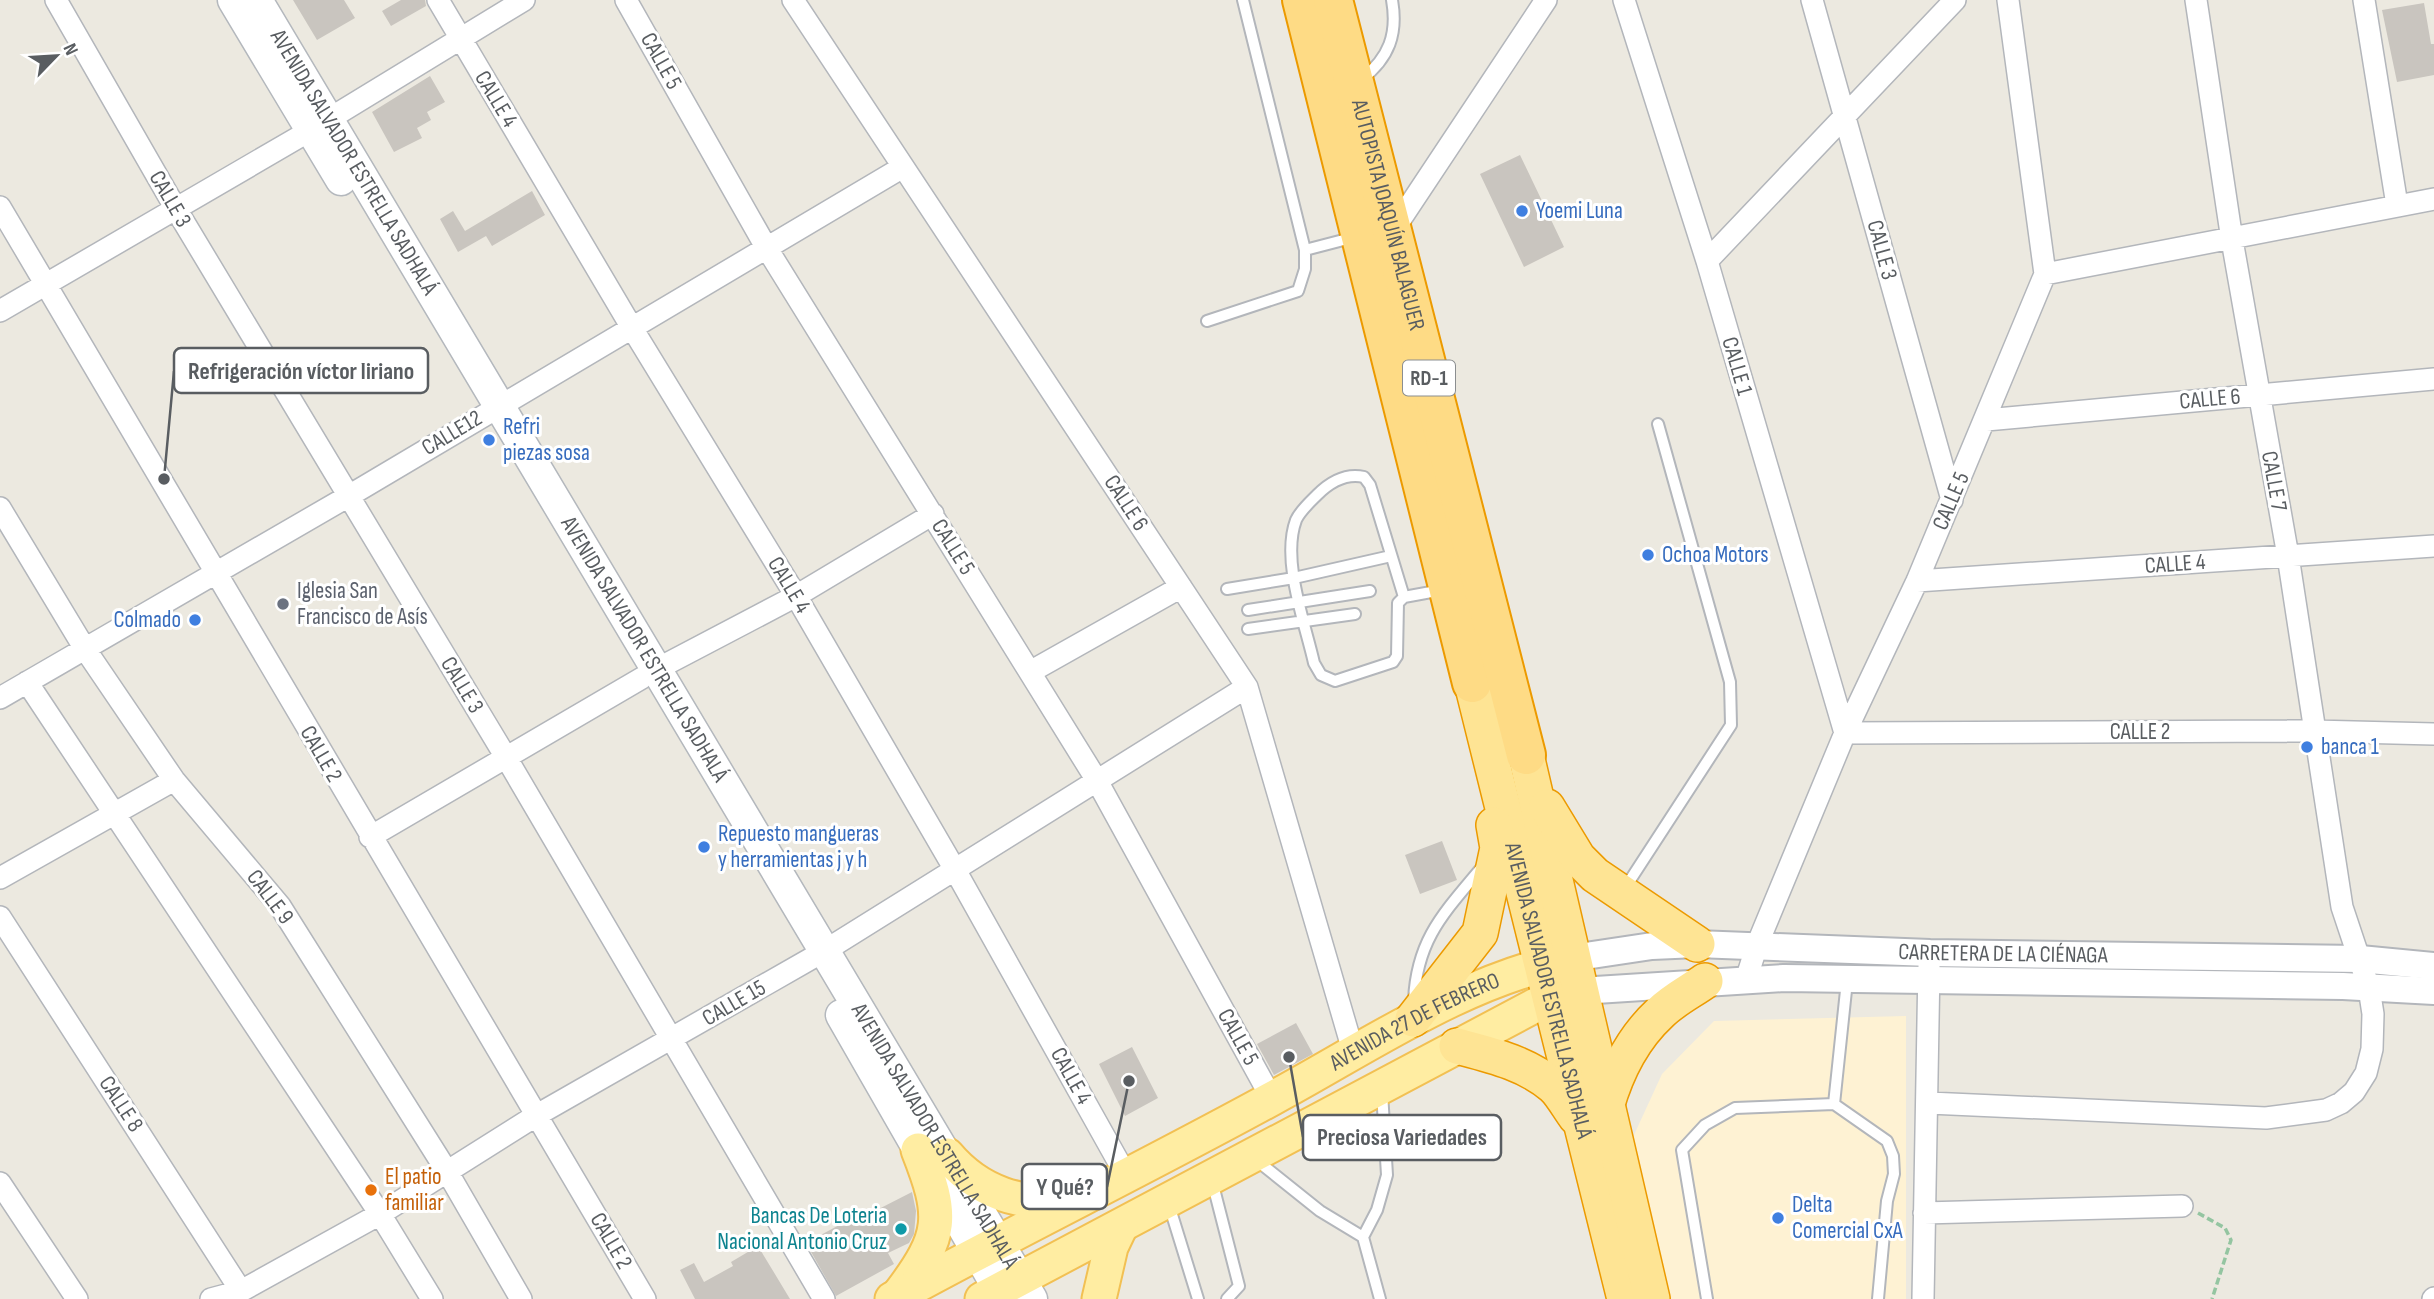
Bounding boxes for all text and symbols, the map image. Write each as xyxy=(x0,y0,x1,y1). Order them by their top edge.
north arrow xyxy=(21,21,91,91)
street label: AVENIDA SALVADOR ESTRELLA SADHALÁ xyxy=(263,24,444,300)
street label: CALLE 5 xyxy=(634,28,688,94)
text: N xyxy=(57,40,83,59)
street label: CALLE 4 xyxy=(468,66,524,133)
street label: AUTOPISTA JOAQUÍN BALAGUER xyxy=(1345,96,1431,334)
street label: CALLE 3 xyxy=(143,166,197,232)
place label: Yoemi Luna xyxy=(1536,197,1623,225)
marker: Yoemi Luna xyxy=(1514,203,1530,219)
street label: CALLE 3 xyxy=(1861,217,1903,283)
street label: CALLE 1 xyxy=(1715,334,1759,398)
callout: Refrigeración víctor liriano xyxy=(174,348,428,393)
text: Refrigeración víctor liriano xyxy=(188,357,414,386)
road number: RD-1 xyxy=(1403,360,1455,396)
street label: CALLE 6 xyxy=(2178,382,2242,416)
street label: CALLE12 xyxy=(417,404,487,462)
place label: Refri piezas sosa xyxy=(503,413,590,467)
marker: Refri piezas sosa xyxy=(481,432,497,448)
street label: CALLE 7 xyxy=(2255,449,2293,513)
street label: CALLE 5 xyxy=(1926,468,1976,534)
street label: CALLE 6 xyxy=(1098,470,1154,536)
street label: AVENIDA SALVADOR ESTRELLA SADHALÁ xyxy=(554,511,734,787)
street label: CALLE 5 xyxy=(925,514,981,580)
place label: Ochoa Motors xyxy=(1662,541,1769,569)
marker: Ochoa Motors xyxy=(1640,547,1656,563)
street label: CALLE 4 xyxy=(2144,548,2207,580)
street label: CALLE 4 xyxy=(761,552,817,619)
place label: Iglesia San Francisco de Asís xyxy=(297,577,428,631)
marker: Iglesia San Francisco de Asís xyxy=(275,596,291,612)
place label: Colmado xyxy=(113,606,181,634)
marker: Colmado xyxy=(187,612,203,628)
street label: CALLE 3 xyxy=(434,652,490,718)
street label: CALLE 2 xyxy=(2110,718,2170,746)
street label: CALLE 2 xyxy=(294,721,348,787)
place label: banca 1 xyxy=(2321,733,2379,761)
marker: banca 1 xyxy=(2299,739,2315,755)
place label: Repuesto mangueras y herramientas j y h xyxy=(718,820,879,874)
marker: Repuesto mangueras y herramientas j y h xyxy=(696,839,712,855)
street label: AVENIDA SALVADOR ESTRELLA SADHALÁ xyxy=(1498,839,1599,1142)
street label: CALLE 9 xyxy=(240,864,300,930)
street label: CARRETERA DE LA CIÉNAGA xyxy=(1898,938,2108,969)
street label: AVENIDA 27 DE FEBRERO xyxy=(1324,967,1504,1078)
street label: CALLE 15 xyxy=(697,974,771,1032)
street label: AVENIDA SALVADOR ESTRELLA SADHALÁ xyxy=(844,998,1025,1274)
street label: CALLE 5 xyxy=(1211,1004,1265,1070)
street label: CALLE 4 xyxy=(1044,1043,1098,1110)
street label: CALLE 8 xyxy=(93,1071,149,1137)
callout: Preciosa Variedades xyxy=(1303,1115,1501,1160)
text: Preciosa Variedades xyxy=(1317,1123,1487,1152)
place label: El patio familiar xyxy=(385,1163,444,1217)
callout: Y Qué? xyxy=(1022,1164,1107,1209)
text: Y Qué? xyxy=(1036,1173,1094,1202)
marker: El patio familiar xyxy=(363,1182,379,1198)
place label: Delta Comercial CxA xyxy=(1792,1191,1903,1245)
place label: Bancas De Loteria Nacional Antonio Cruz xyxy=(717,1202,887,1256)
street label: CALLE 2 xyxy=(584,1208,638,1274)
marker: Delta Comercial CxA xyxy=(1770,1210,1786,1226)
marker: Bancas De Loteria Nacional Antonio Cruz xyxy=(893,1221,909,1237)

